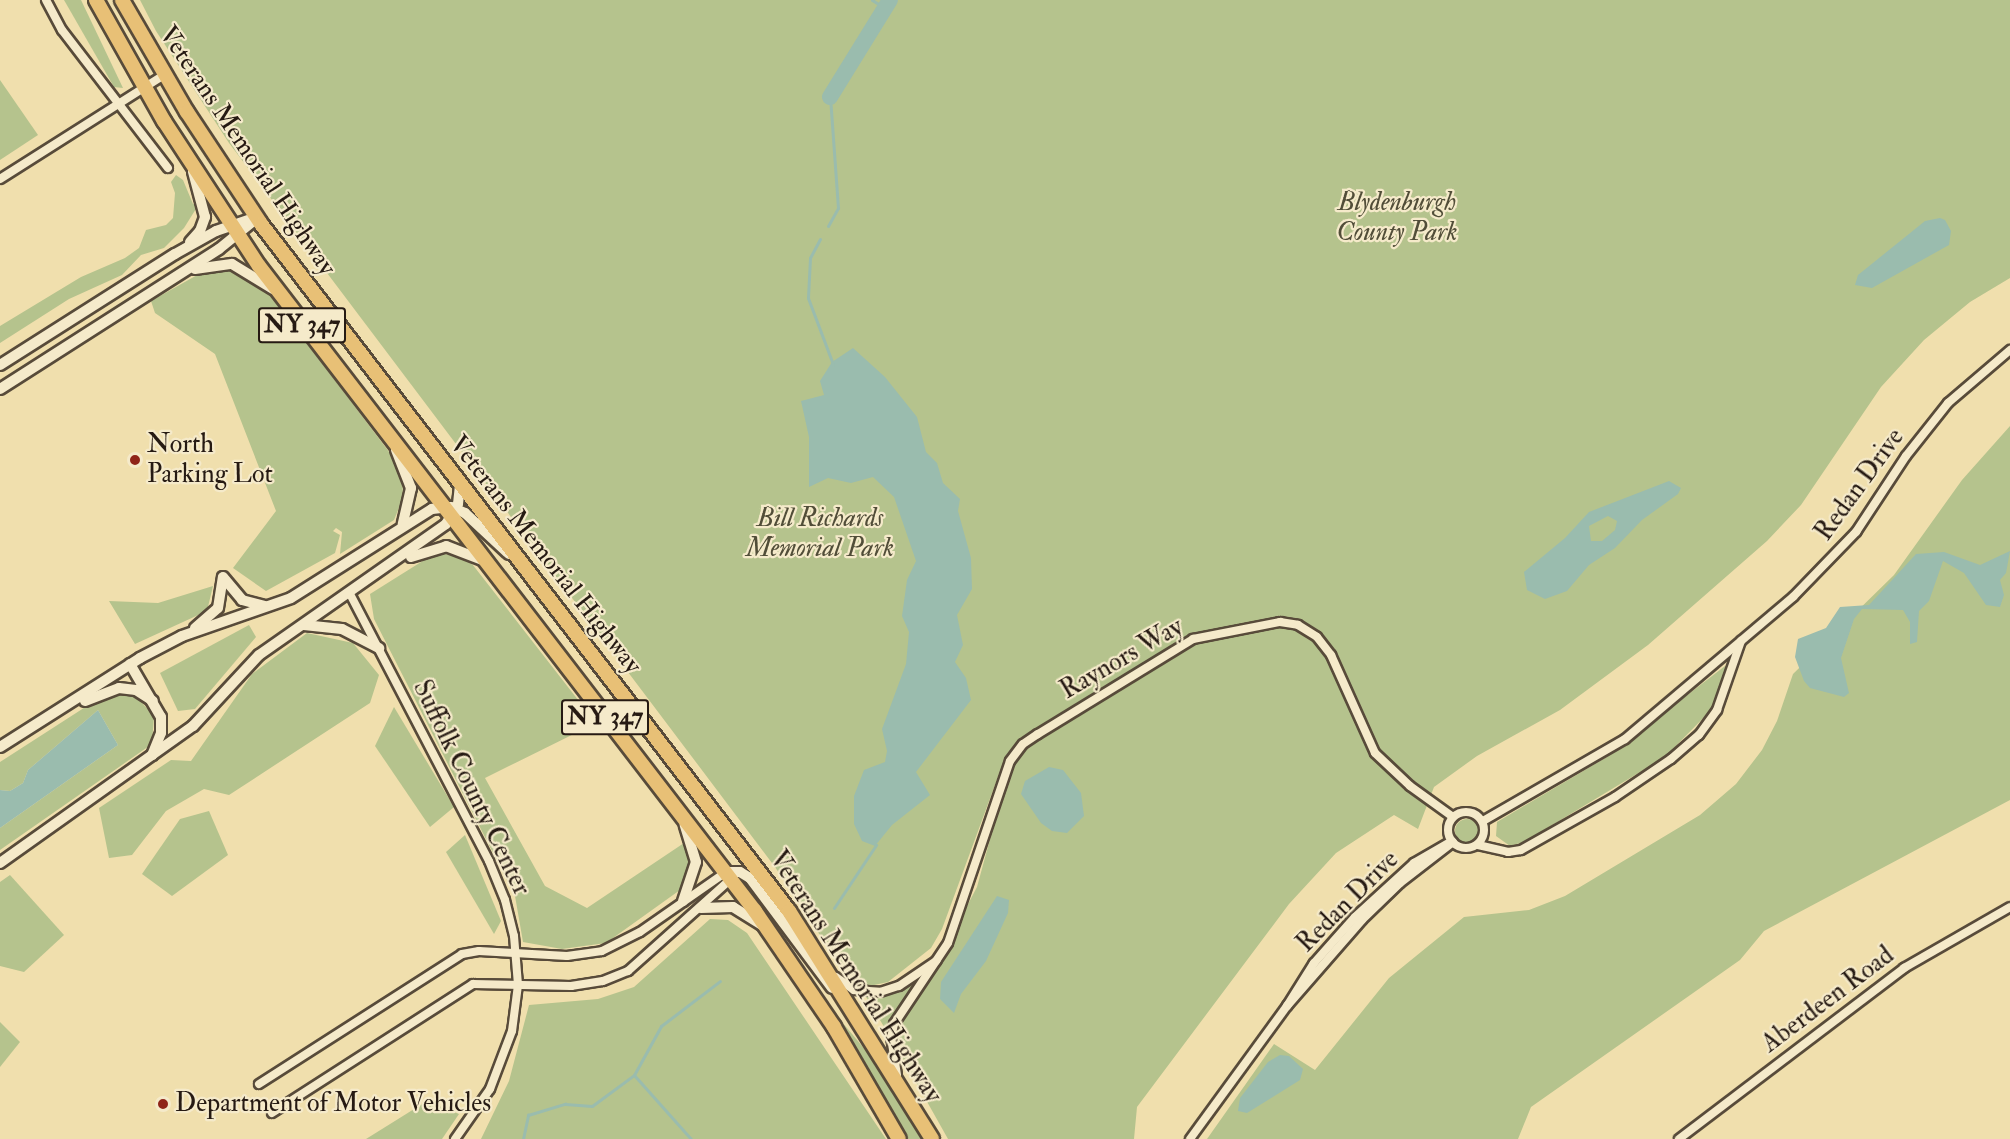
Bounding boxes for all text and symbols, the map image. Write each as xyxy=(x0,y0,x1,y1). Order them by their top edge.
street label: Veterans Memorial Highway xyxy=(152,20,342,282)
park label: Blydenburgh County Park xyxy=(1336,187,1458,249)
road number: NY 347 xyxy=(257,304,347,346)
street label: Redan Drive xyxy=(1809,423,1911,547)
place label: North Parking Lot xyxy=(147,429,273,490)
street label: Veterans Memorial Highway xyxy=(442,429,648,681)
marker: North Parking Lot xyxy=(128,453,142,467)
park label: Bill Richards Memorial Park xyxy=(746,503,894,564)
street label: Raynors Way xyxy=(1055,611,1189,707)
street label: Suffolk County Center xyxy=(405,675,537,901)
road number: NY 347 xyxy=(560,696,650,738)
street label: Veterans Memorial Highway xyxy=(762,845,948,1109)
street label: Redan Drive xyxy=(1291,845,1405,959)
street label: Aberdeen Road xyxy=(1756,940,1900,1060)
place label: Department of Motor Vehicles xyxy=(175,1088,491,1120)
marker: Department of Motor Vehicles xyxy=(156,1097,170,1111)

